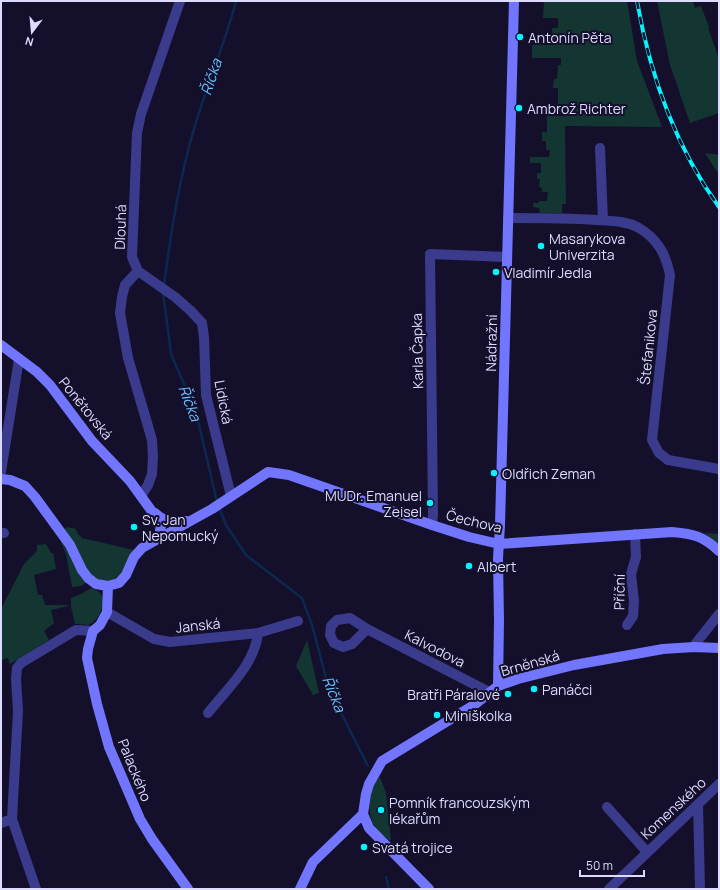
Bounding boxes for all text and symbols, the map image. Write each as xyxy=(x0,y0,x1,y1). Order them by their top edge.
north arrow xyxy=(12,12,52,52)
place label: Antonín Pěta xyxy=(528,28,612,47)
marker: Antonín Pěta xyxy=(515,32,525,42)
text: N xyxy=(23,34,35,50)
water label: Říčka xyxy=(195,56,227,98)
place label: Ambrož Richter xyxy=(527,99,626,118)
marker: Ambrož Richter xyxy=(514,103,524,113)
street label: Dlouhá xyxy=(110,204,130,250)
place label: Masarykova Univerzita xyxy=(549,229,625,264)
marker: Masarykova Univerzita xyxy=(536,241,546,251)
place label: Vladimír Jedla xyxy=(504,263,592,282)
marker: Vladimír Jedla xyxy=(491,267,501,277)
street label: Štefanikova xyxy=(635,308,661,386)
street label: Karla Čapka xyxy=(407,313,427,389)
street label: Nádražní xyxy=(481,314,501,372)
street label: Ponětovská xyxy=(55,373,117,443)
street label: Lidická xyxy=(210,378,238,426)
water label: Říčka xyxy=(174,382,207,425)
place label: Oldřich Zeman xyxy=(502,464,595,483)
marker: Oldřich Zeman xyxy=(489,468,499,478)
place label: MUDr. Emanuel Zeisel xyxy=(325,486,422,521)
marker: MUDr. Emanuel Zeisel xyxy=(425,498,435,508)
street label: Čechova xyxy=(444,505,504,537)
place label: Sv. Jan Nepomucký xyxy=(142,510,219,545)
marker: Sv. Jan Nepomucký xyxy=(129,522,139,532)
place label: Albert xyxy=(477,557,517,576)
marker: Albert xyxy=(464,561,474,571)
street label: Příční xyxy=(609,574,629,610)
street label: Janská xyxy=(175,613,221,637)
street label: Kalvodova xyxy=(402,625,468,671)
street label: Brněnská xyxy=(498,646,562,680)
water label: Říčka xyxy=(317,673,351,716)
place label: Panáčci xyxy=(542,680,592,699)
marker: Panáčci xyxy=(529,684,539,694)
place label: Bratři Páralové xyxy=(407,685,500,704)
marker: Bratři Páralové xyxy=(503,689,513,699)
place label: Miniškolka xyxy=(445,706,512,725)
marker: Miniškolka xyxy=(432,710,442,720)
street label: Palackého xyxy=(114,736,156,804)
street label: Komenského xyxy=(636,773,710,843)
place label: Pomník francouzským lékařům xyxy=(389,793,530,828)
marker: Pomník francouzským lékařům xyxy=(376,805,386,815)
place label: Svatá trojice xyxy=(372,838,453,857)
marker: Svatá trojice xyxy=(359,842,369,852)
scale bar xyxy=(580,852,644,878)
text: 50 m xyxy=(586,857,613,874)

